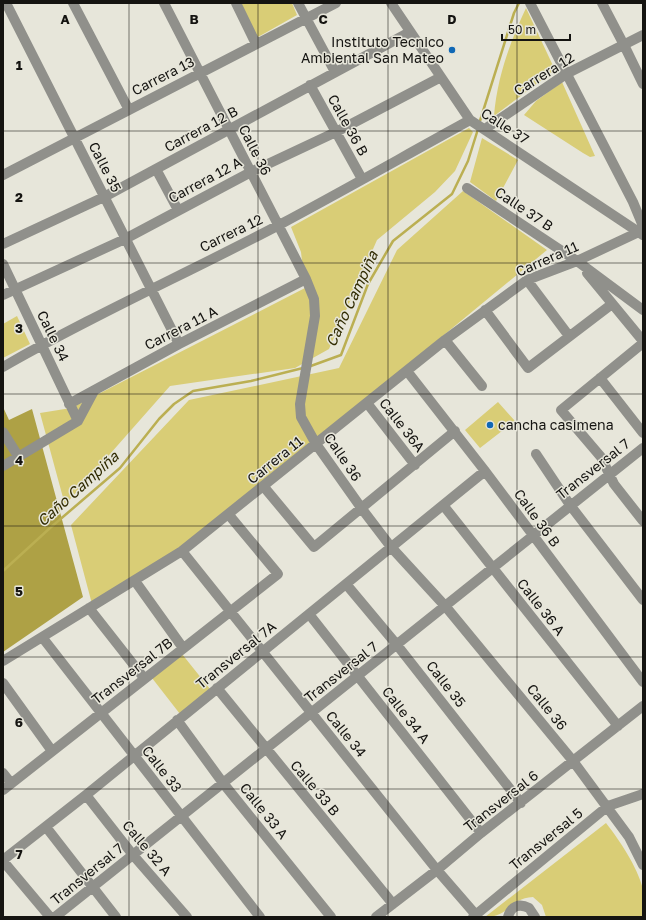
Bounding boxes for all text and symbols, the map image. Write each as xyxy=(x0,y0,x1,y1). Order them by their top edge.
text: A xyxy=(60,11,70,27)
text: B xyxy=(189,11,199,27)
text: C xyxy=(318,11,328,27)
text: D xyxy=(447,11,457,27)
scale bar xyxy=(502,16,570,42)
text: 50 m xyxy=(508,22,536,37)
place label: Instituto Tecnico Ambiental San Mateo xyxy=(301,33,444,66)
marker: Instituto Tecnico Ambiental San Mateo xyxy=(447,45,457,55)
street label: Carrera 12 xyxy=(510,48,577,99)
street label: Carrera 13 xyxy=(129,53,197,99)
text: 1 xyxy=(16,57,23,73)
street label: Calle 36 B xyxy=(325,91,372,158)
street label: Carrera 12 B xyxy=(161,102,240,155)
street label: Calle 37 xyxy=(478,104,532,147)
street label: Calle 36 xyxy=(235,122,275,178)
street label: Calle 35 xyxy=(86,139,125,195)
street label: Carrera 12 A xyxy=(165,153,245,206)
street label: Calle 37 B xyxy=(492,183,557,234)
text: 2 xyxy=(15,189,23,205)
street label: Carrera 12 xyxy=(197,210,265,255)
street label: Carrera 11 xyxy=(513,237,581,280)
water label: Caño Campiña xyxy=(321,247,381,349)
street label: Carrera 11 A xyxy=(141,302,221,353)
street label: Calle 34 xyxy=(34,308,73,364)
text: 3 xyxy=(15,320,23,336)
street label: Calle 36A xyxy=(376,394,429,456)
place label: cancha casimena xyxy=(498,416,614,433)
marker: cancha casimena xyxy=(485,420,495,430)
street label: Calle 36 xyxy=(321,429,366,484)
street label: Carrera 11 xyxy=(243,432,306,487)
street label: Transversal 7 xyxy=(553,435,633,503)
water label: Caño Campiña xyxy=(33,447,122,530)
text: 4 xyxy=(15,452,23,468)
street label: Calle 36 B xyxy=(511,485,564,550)
street label: Calle 36 A xyxy=(514,575,569,639)
text: 5 xyxy=(15,583,23,599)
street label: Transversal 7A xyxy=(192,617,280,692)
street label: Transversal 7B xyxy=(88,634,176,707)
street label: Transversal 7 xyxy=(301,638,381,706)
street label: Calle 35 xyxy=(423,657,470,710)
street label: Calle 36 xyxy=(524,680,571,733)
street label: Calle 34 A xyxy=(379,683,434,747)
street label: Calle 34 xyxy=(323,707,370,760)
text: 6 xyxy=(15,714,23,730)
street label: Calle 33 xyxy=(139,742,186,795)
street label: Calle 33 B xyxy=(287,756,343,819)
street label: Transversal 6 xyxy=(460,766,541,835)
street label: Calle 33 A xyxy=(237,779,293,843)
street label: Transversal 5 xyxy=(506,804,586,873)
street label: Calle 32 A xyxy=(119,817,176,879)
street label: Transversal 7 xyxy=(47,839,126,908)
text: 7 xyxy=(15,846,23,862)

